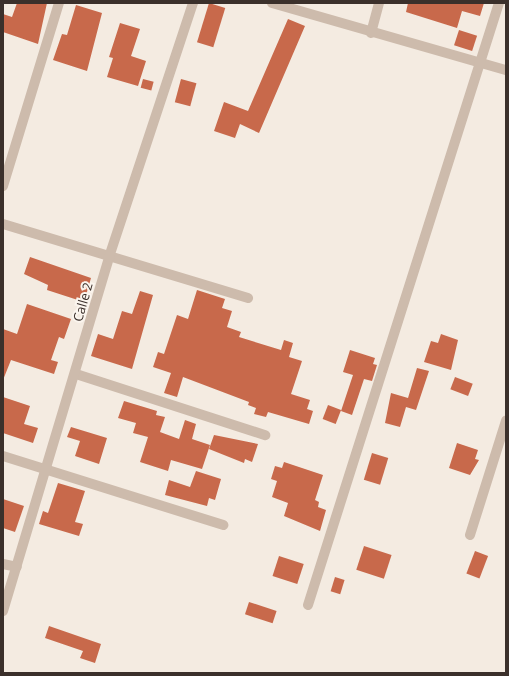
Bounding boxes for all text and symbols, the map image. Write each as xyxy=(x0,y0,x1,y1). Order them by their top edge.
street label: Calle 2 xyxy=(70,281,96,323)

